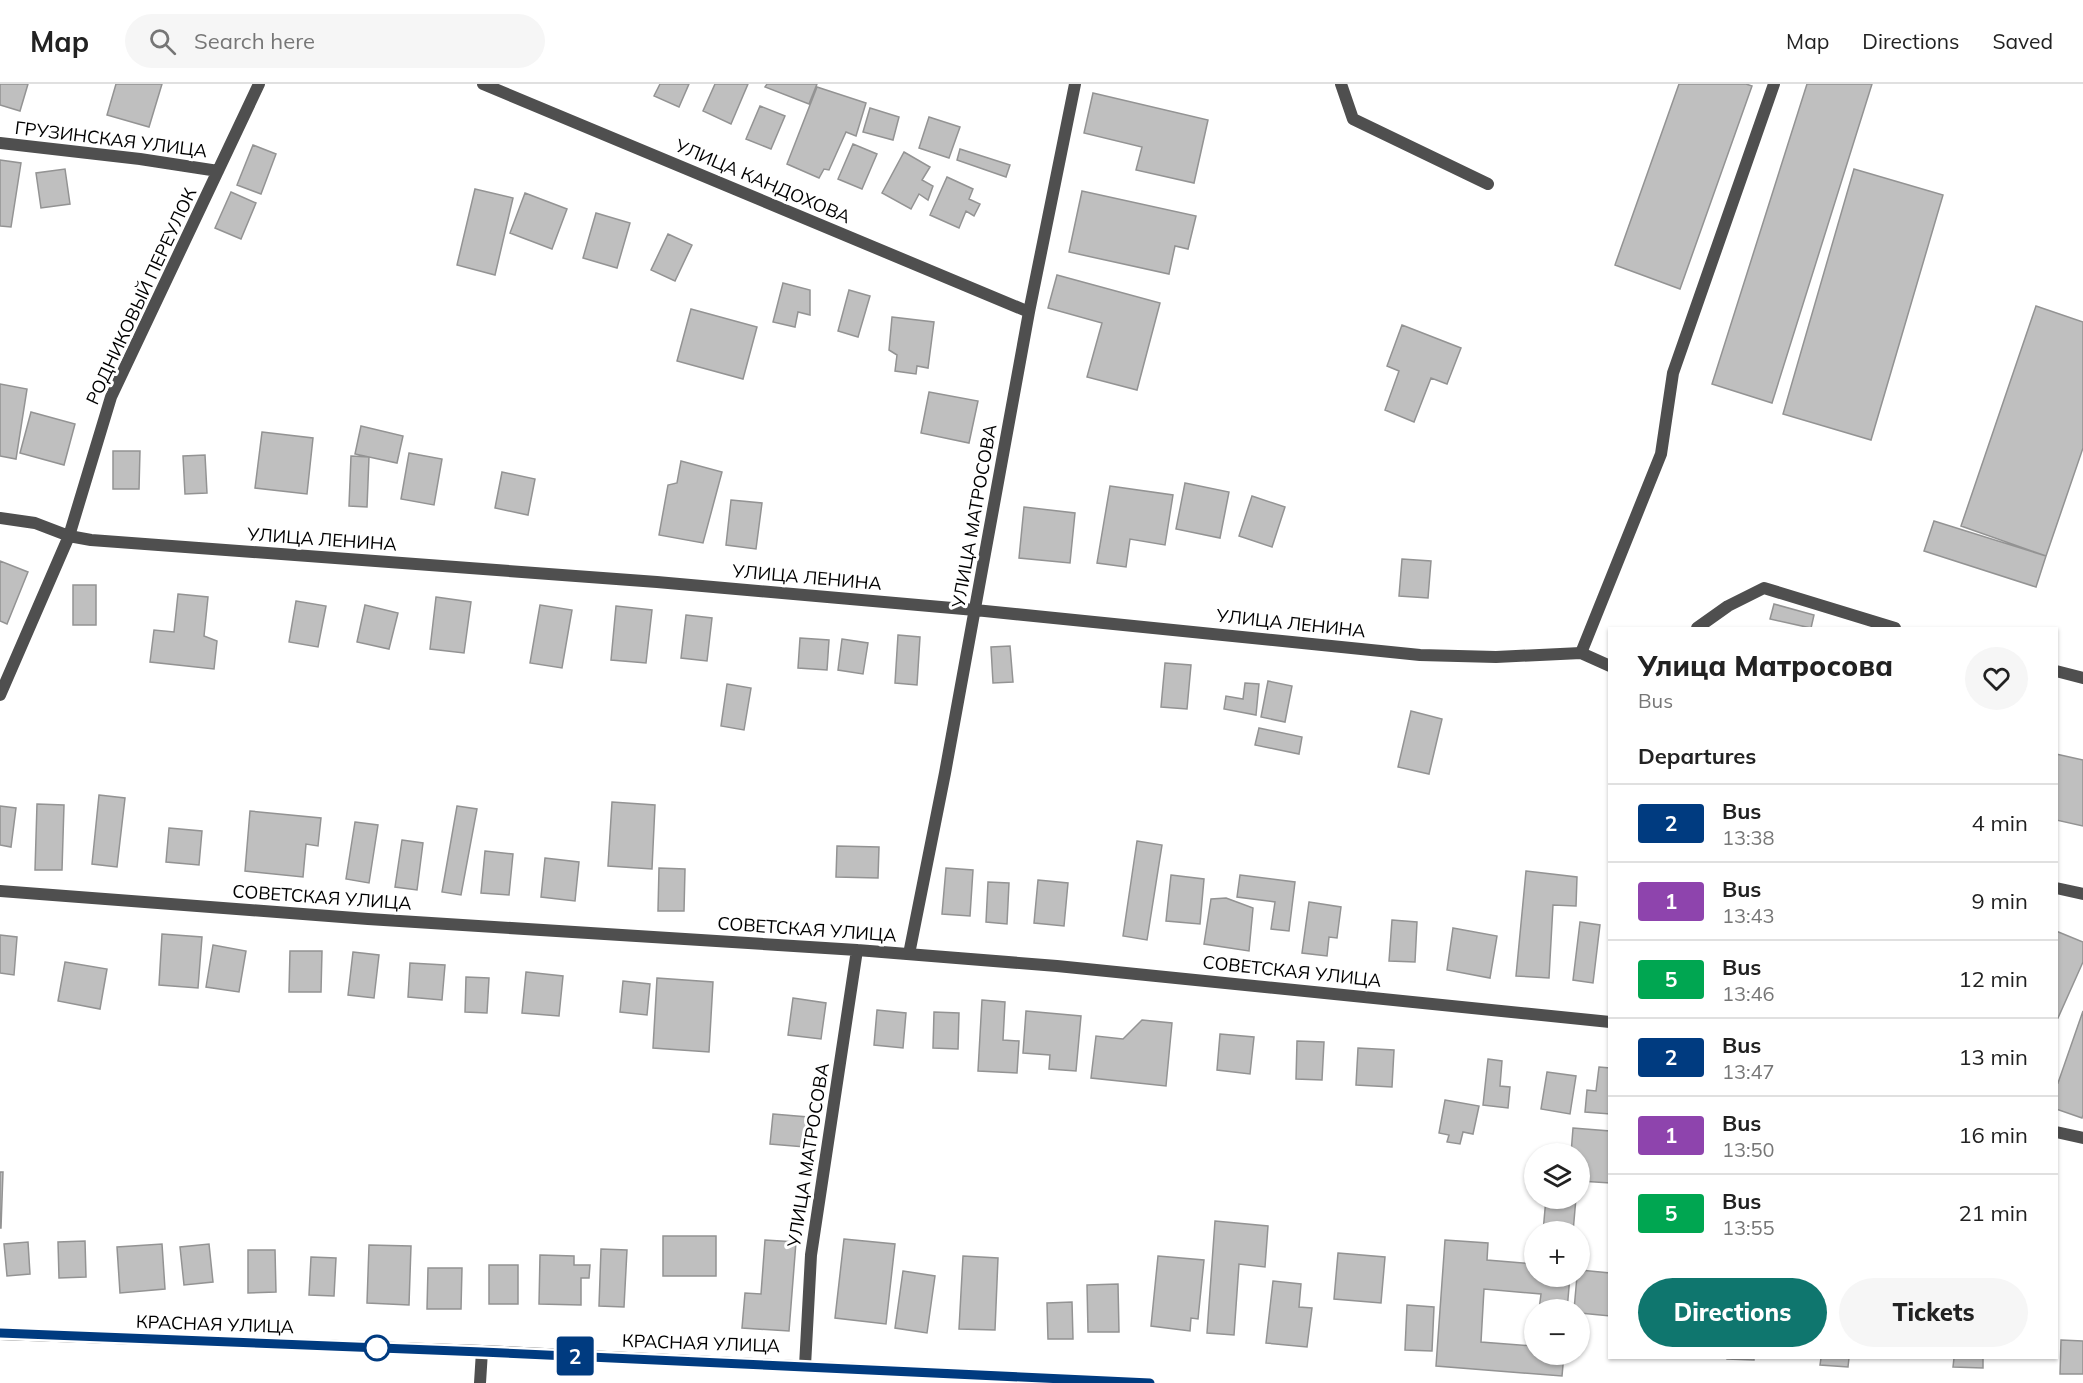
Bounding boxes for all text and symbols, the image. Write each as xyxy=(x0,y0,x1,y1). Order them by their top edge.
search box xyxy=(125,14,545,68)
text: Map xyxy=(30,24,89,59)
icon: search xyxy=(146,25,179,58)
text: Search here xyxy=(194,27,315,55)
text: Map xyxy=(1786,28,1829,54)
text: Directions xyxy=(1862,28,1959,54)
text: Saved xyxy=(1992,28,2053,54)
street label: ГРУЗИНСКАЯ УЛИЦА xyxy=(14,116,208,162)
street label: УЛИЦА КАНДОХОВА xyxy=(671,133,854,228)
street label: РОДНИКОВЫЙ ПЕРЕУЛОК xyxy=(81,184,201,408)
street label: УЛИЦА МАТРОСОВА xyxy=(946,422,1002,611)
street label: УЛИЦА ЛЕНИНА xyxy=(245,522,398,556)
street label: УЛИЦА ЛЕНИНА xyxy=(730,559,883,595)
street label: УЛИЦА ЛЕНИНА xyxy=(1214,604,1367,642)
button: heart xyxy=(1965,647,2028,710)
text: Улица Матросова xyxy=(1638,648,1893,683)
text: Bus xyxy=(1638,688,1673,713)
text: Departures xyxy=(1638,742,1756,770)
text: Bus xyxy=(1722,797,1761,825)
text: 4 min xyxy=(1972,809,2028,837)
text: 2 xyxy=(1665,810,1677,836)
text: 13:38 xyxy=(1722,825,1775,850)
text: Bus xyxy=(1722,875,1761,903)
street label: СОВЕТСКАЯ УЛИЦА xyxy=(232,879,412,915)
text: 9 min xyxy=(1972,887,2028,915)
text: 1 xyxy=(1665,888,1677,914)
text: 13:43 xyxy=(1722,903,1775,928)
street label: СОВЕТСКАЯ УЛИЦА xyxy=(717,911,897,947)
street label: СОВЕТСКАЯ УЛИЦА xyxy=(1201,950,1383,992)
text: Bus xyxy=(1722,953,1761,981)
text: 12 min xyxy=(1958,965,2028,993)
text: 5 xyxy=(1665,966,1677,992)
text: 13:46 xyxy=(1722,981,1775,1006)
text: Bus xyxy=(1722,1031,1761,1059)
text: 13 min xyxy=(1958,1043,2028,1071)
text: 2 xyxy=(1665,1044,1677,1070)
text: 13:47 xyxy=(1722,1059,1775,1084)
street label: УЛИЦА МАТРОСОВА xyxy=(782,1061,834,1250)
text: Bus xyxy=(1722,1109,1761,1137)
text: 16 min xyxy=(1958,1121,2028,1149)
text: 1 xyxy=(1665,1122,1677,1148)
text: 13:50 xyxy=(1722,1137,1775,1162)
map controls xyxy=(1524,1143,1590,1365)
button: layers xyxy=(1524,1143,1590,1209)
text: Bus xyxy=(1722,1187,1761,1215)
text: 21 min xyxy=(1958,1199,2028,1227)
text: 5 xyxy=(1665,1200,1677,1226)
text: 13:55 xyxy=(1722,1215,1775,1240)
button: + xyxy=(1524,1221,1590,1287)
button: Directions xyxy=(1638,1278,1827,1347)
button: Tickets xyxy=(1839,1278,2028,1347)
button: − xyxy=(1524,1299,1590,1365)
street label: КРАСНАЯ УЛИЦА xyxy=(136,1310,294,1338)
street label: КРАСНАЯ УЛИЦА xyxy=(622,1329,780,1357)
unlabelled marker xyxy=(364,1335,390,1361)
line badge: 2 xyxy=(556,1336,594,1376)
text: 2 xyxy=(569,1343,581,1369)

